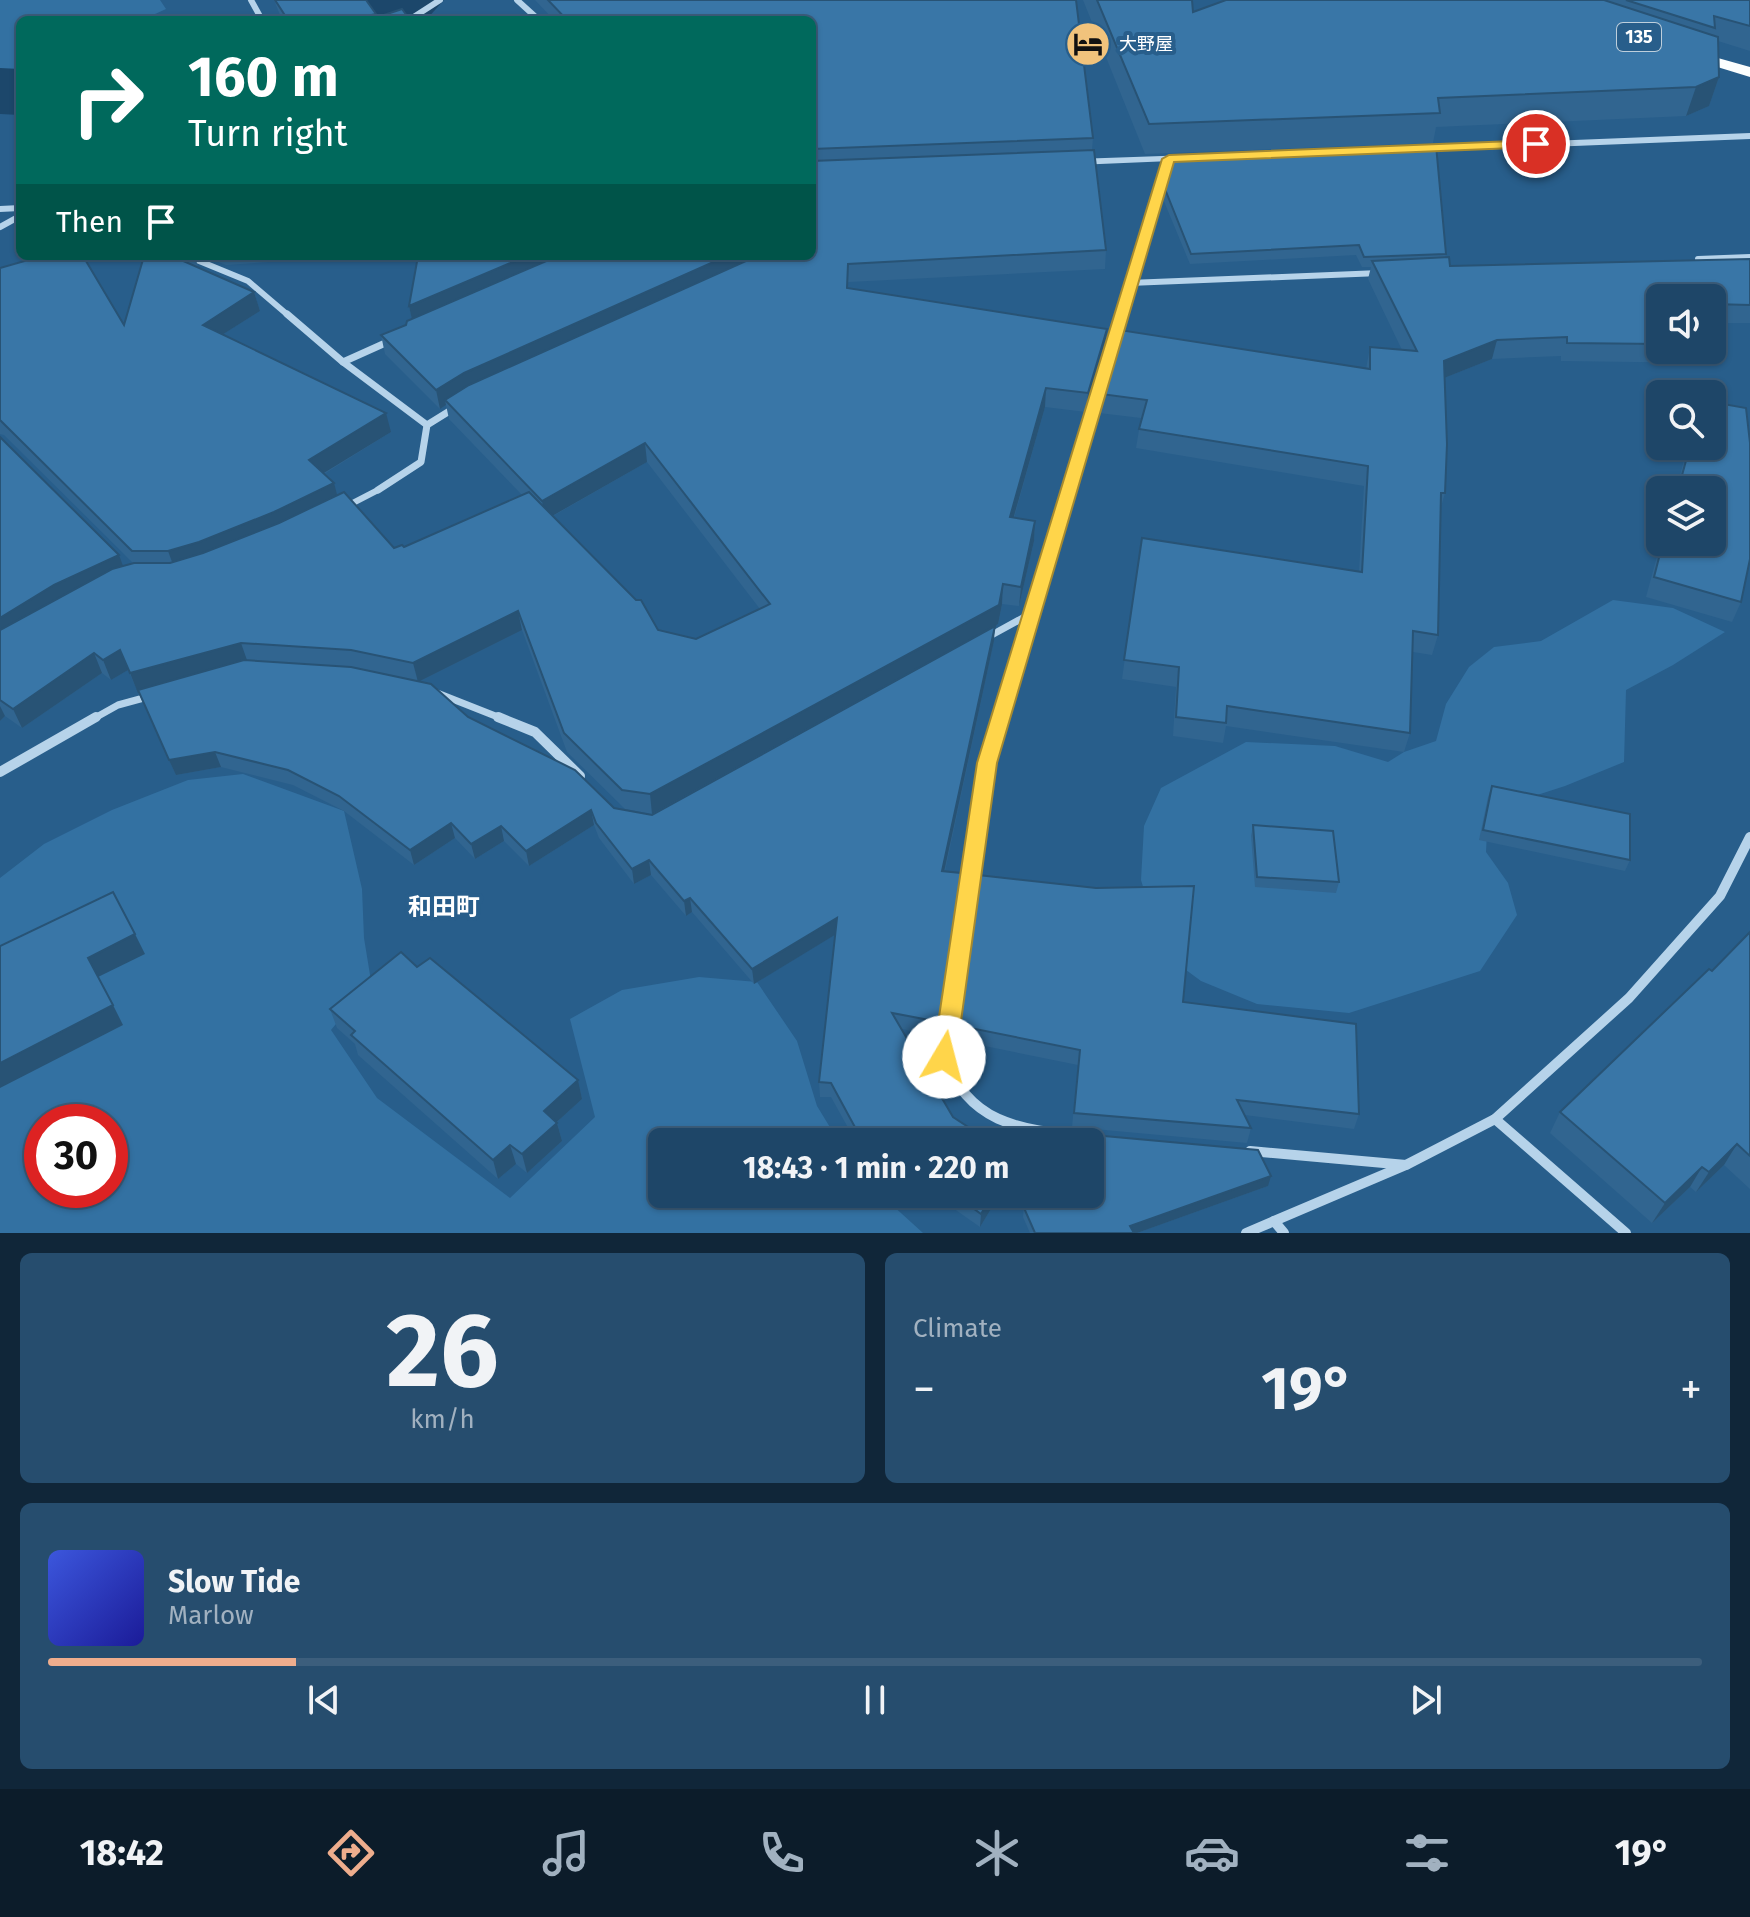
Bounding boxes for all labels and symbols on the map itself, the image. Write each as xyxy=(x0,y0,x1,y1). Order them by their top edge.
hotel icon: 大野屋 xyxy=(1064,20,1112,68)
road number: 135 xyxy=(1617,23,1661,51)
place label: 大野屋 xyxy=(1119,33,1173,55)
pin xyxy=(1502,110,1570,178)
district label: 和田町 xyxy=(408,893,480,921)
position arrow xyxy=(902,1015,986,1099)
speed limit sign: 30 xyxy=(24,1104,128,1208)

